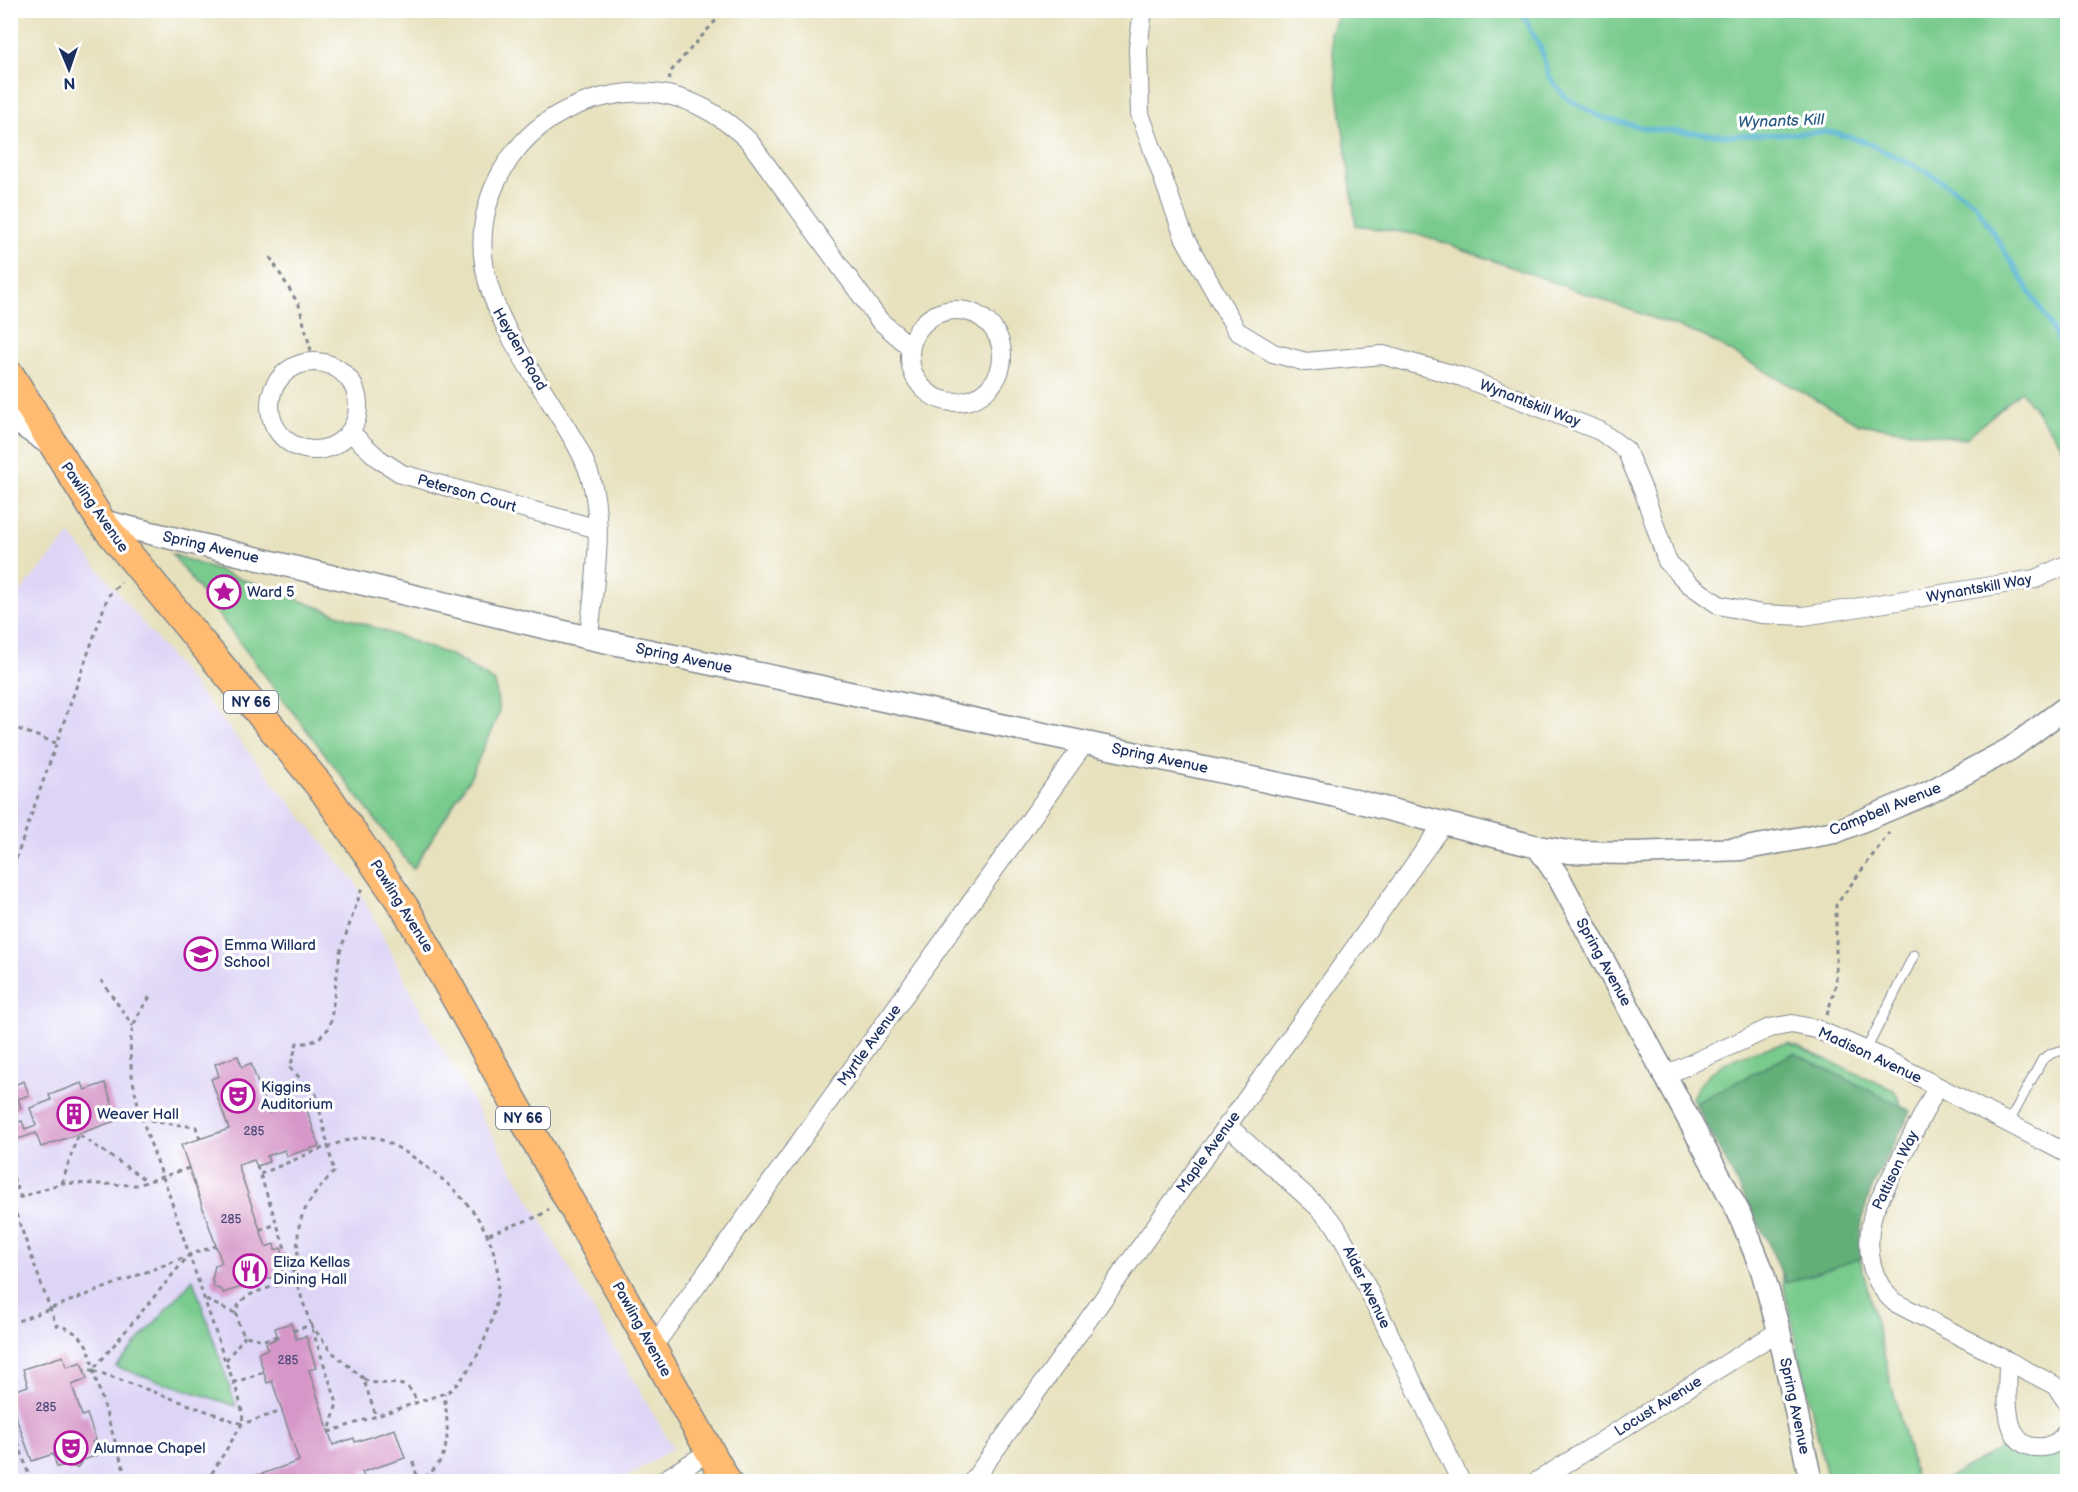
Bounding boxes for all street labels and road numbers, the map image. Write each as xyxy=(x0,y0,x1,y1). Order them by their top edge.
street label: Heyden Road xyxy=(488,305,551,394)
street label: Wynantskill Way xyxy=(1477,375,1583,432)
street label: Pawling Avenue xyxy=(56,459,133,556)
street label: Peterson Court xyxy=(415,470,519,517)
street label: Spring Avenue xyxy=(161,527,261,568)
street label: Wynantskill Way xyxy=(1925,570,2033,607)
street label: Spring Avenue xyxy=(634,639,734,678)
road number: NY 66 xyxy=(224,691,278,713)
street label: Spring Avenue xyxy=(1110,739,1210,778)
street label: Campbell Avenue xyxy=(1827,778,1944,841)
street label: Pawling Avenue xyxy=(365,856,438,956)
street label: Spring Avenue xyxy=(1571,915,1636,1010)
street label: Myrtle Avenue xyxy=(833,1001,905,1090)
street label: Madison Avenue xyxy=(1815,1023,1925,1088)
road number: NY 66 xyxy=(496,1107,550,1129)
street label: Maple Avenue xyxy=(1172,1108,1245,1197)
street label: Pattison Way xyxy=(1868,1127,1923,1213)
street label: Alder Avenue xyxy=(1338,1243,1395,1332)
street label: Pawling Avenue xyxy=(608,1278,676,1380)
street label: Spring Avenue xyxy=(1775,1356,1814,1456)
street label: Locust Avenue xyxy=(1611,1372,1706,1441)

